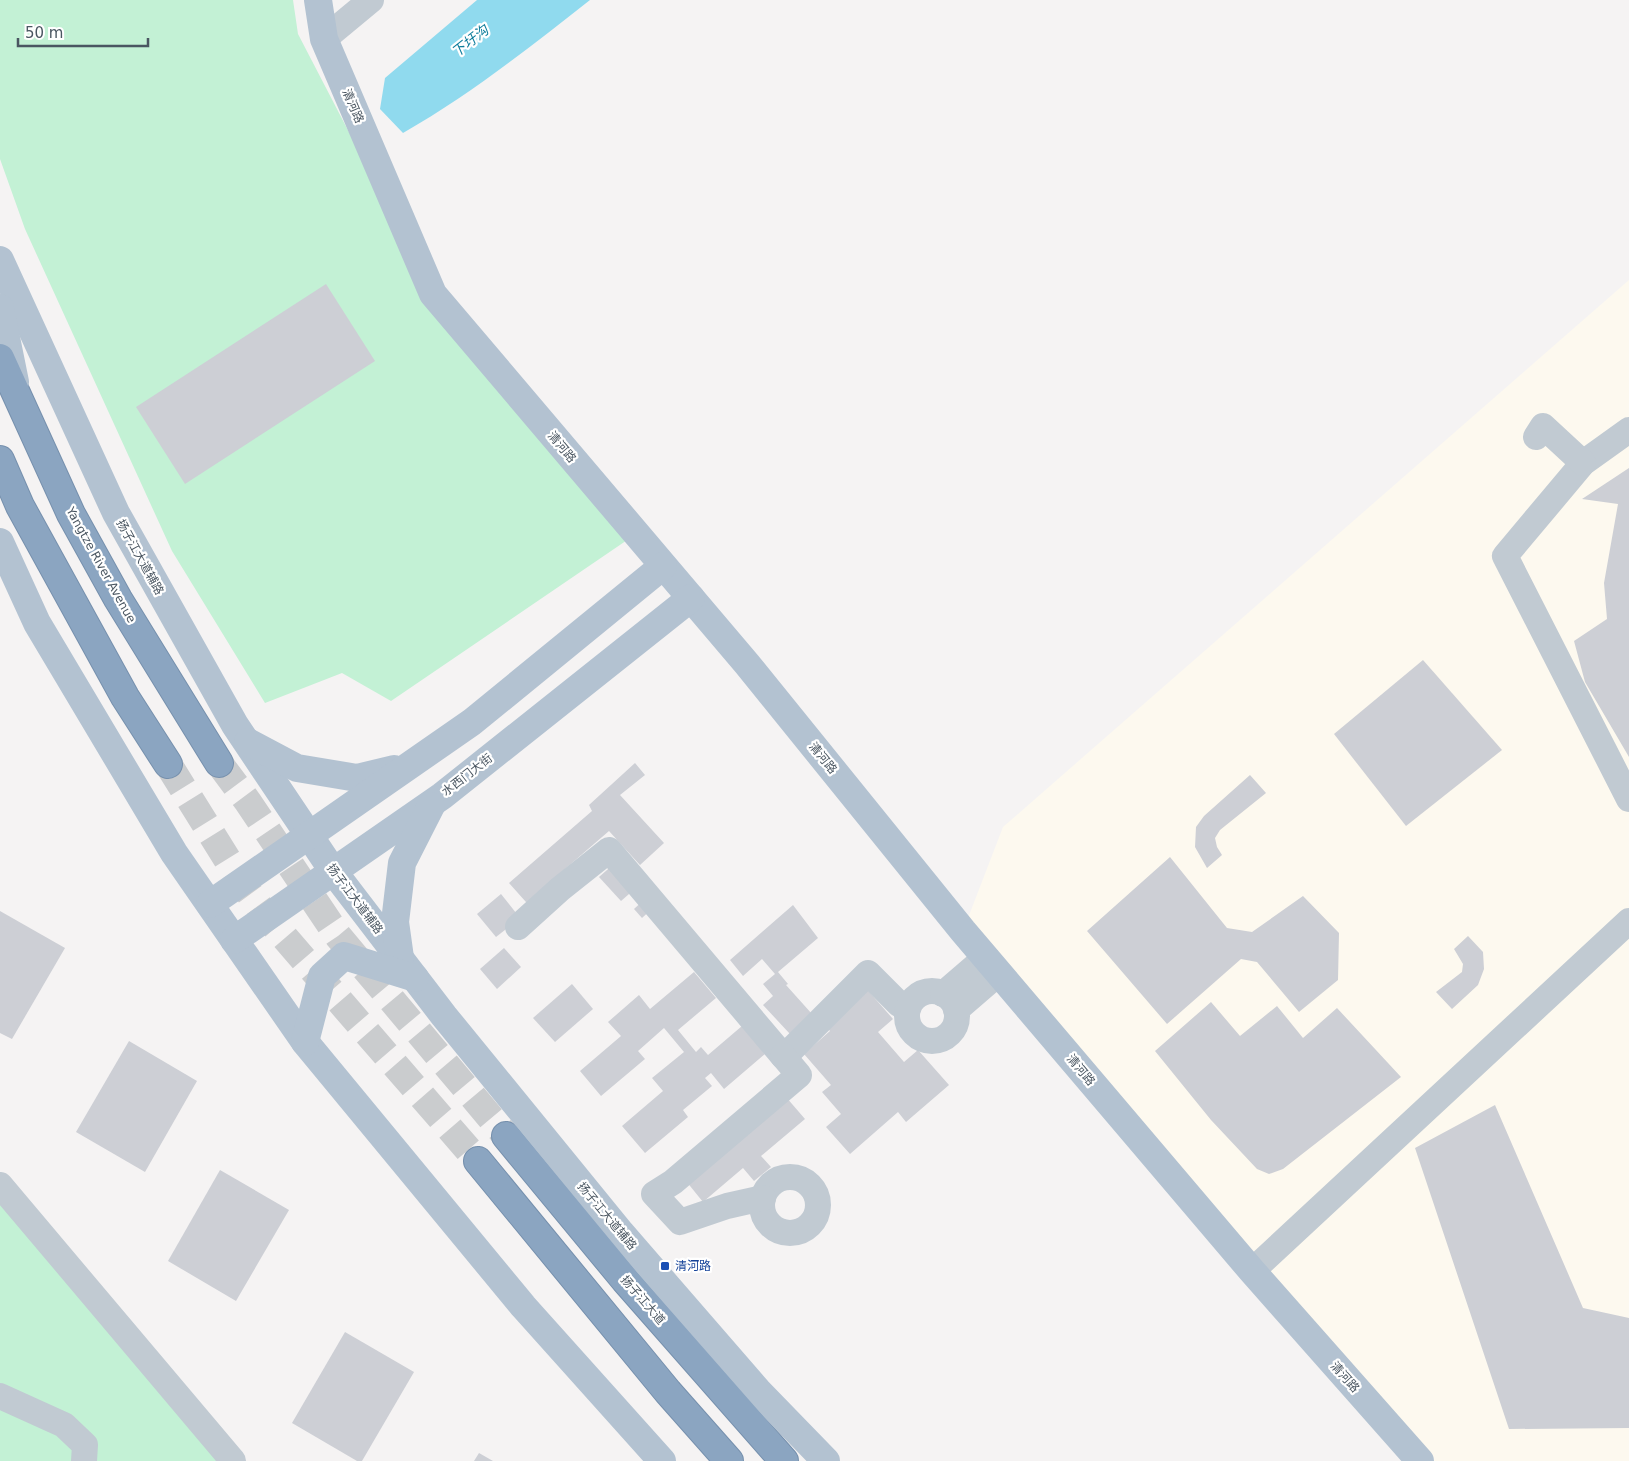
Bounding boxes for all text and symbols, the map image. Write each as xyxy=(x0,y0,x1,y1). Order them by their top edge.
scale bar xyxy=(18,15,148,47)
water label: 下圩沟 xyxy=(449,21,493,60)
text: 50 m xyxy=(25,24,63,42)
street label: 清河路 xyxy=(340,87,366,125)
street label: 清河路 xyxy=(545,429,579,465)
street label: Yangtze River Avenue xyxy=(63,504,139,625)
street label: 扬子江大道辅路 xyxy=(114,517,166,597)
street label: 清河路 xyxy=(806,740,840,776)
street label: 水西门大街 xyxy=(439,751,495,799)
street label: 扬子江大道辅路 xyxy=(324,861,386,937)
street label: 清河路 xyxy=(1064,1052,1098,1088)
street label: 扬子江大道辅路 xyxy=(575,1179,639,1253)
place label: 清河路 xyxy=(675,1259,711,1273)
marker: 清河路 xyxy=(659,1260,671,1272)
street label: 扬子江大道 xyxy=(618,1273,668,1327)
street label: 清河路 xyxy=(1328,1359,1362,1395)

